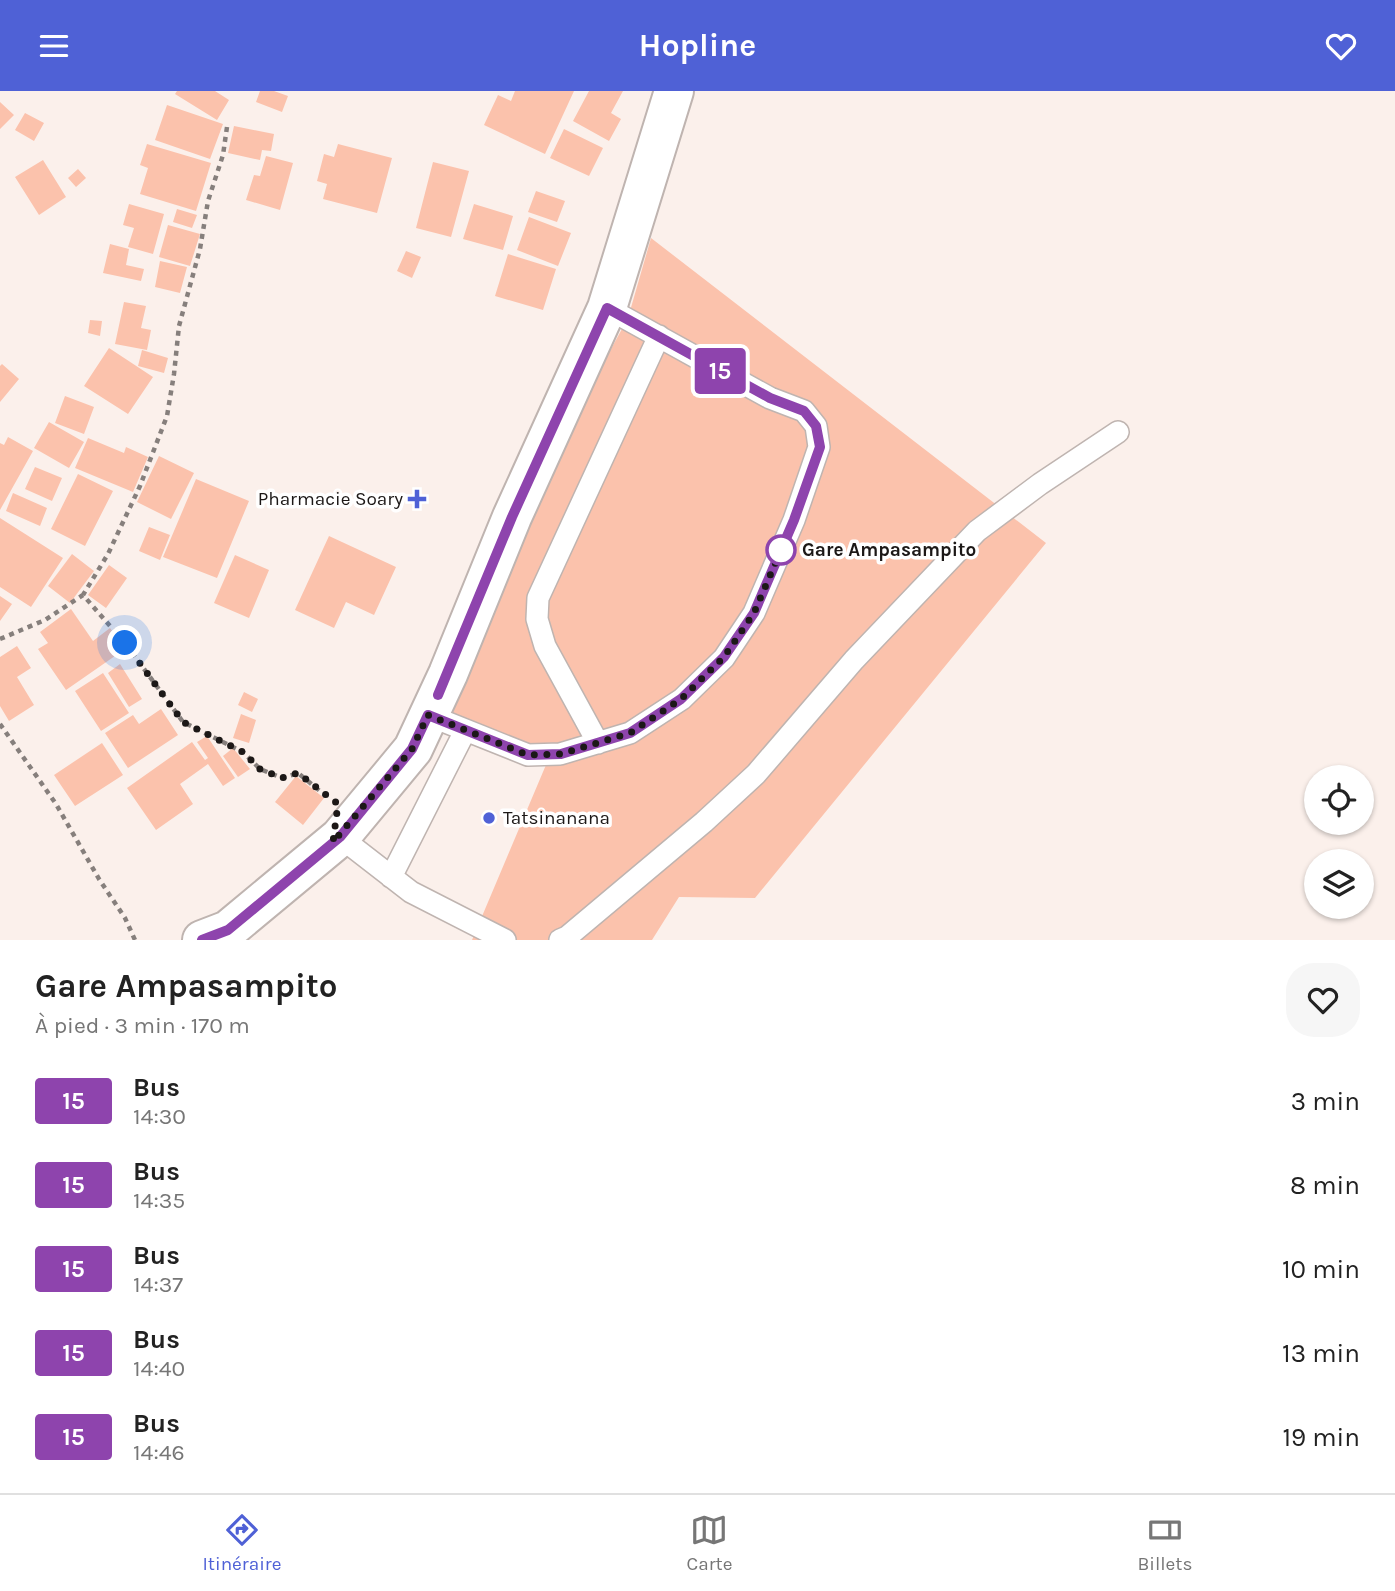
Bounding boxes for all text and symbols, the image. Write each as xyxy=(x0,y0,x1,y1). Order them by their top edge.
icon: menu xyxy=(35,27,73,65)
text: Hopline xyxy=(639,27,756,64)
icon: heart xyxy=(1322,27,1360,65)
line badge: 15 xyxy=(688,348,752,394)
text: 15 xyxy=(709,357,731,385)
place label: Pharmacie Soary xyxy=(258,488,403,510)
marker: Pharmacie Soary xyxy=(409,491,425,507)
marker: Gare Ampasampito xyxy=(766,535,796,565)
place label: Gare Ampasampito xyxy=(802,539,976,561)
your location xyxy=(107,625,142,660)
map controls xyxy=(1304,765,1374,919)
button: locate xyxy=(1304,765,1374,835)
place label: Tatsinanana xyxy=(503,807,610,829)
marker: Tatsinanana xyxy=(481,810,497,826)
button: layers xyxy=(1304,849,1374,919)
button: heart xyxy=(1286,963,1360,1037)
text: Gare Ampasampito xyxy=(35,967,338,1005)
text: À pied · 3 min · 170 m xyxy=(35,1012,250,1039)
text: Bus xyxy=(133,1072,180,1103)
text: 3 min xyxy=(1291,1086,1360,1117)
text: 15 xyxy=(62,1087,85,1115)
text: 14:30 xyxy=(133,1103,186,1130)
text: Bus xyxy=(133,1156,180,1187)
text: 8 min xyxy=(1290,1170,1360,1201)
text: 15 xyxy=(62,1171,85,1199)
text: 14:35 xyxy=(133,1187,185,1214)
text: Bus xyxy=(133,1240,180,1271)
text: 10 min xyxy=(1282,1254,1360,1285)
text: 15 xyxy=(62,1255,85,1283)
text: 14:37 xyxy=(133,1271,183,1298)
text: Bus xyxy=(133,1324,180,1355)
text: 13 min xyxy=(1282,1338,1360,1369)
text: 15 xyxy=(62,1339,85,1367)
text: 14:40 xyxy=(133,1355,185,1382)
text: Bus xyxy=(133,1408,180,1439)
text: 19 min xyxy=(1282,1422,1360,1453)
text: 15 xyxy=(62,1423,85,1451)
text: 14:46 xyxy=(133,1439,185,1466)
tab: Itinéraire xyxy=(203,1511,281,1575)
tab: Carte xyxy=(687,1511,732,1575)
tab: Billets xyxy=(1137,1511,1192,1575)

